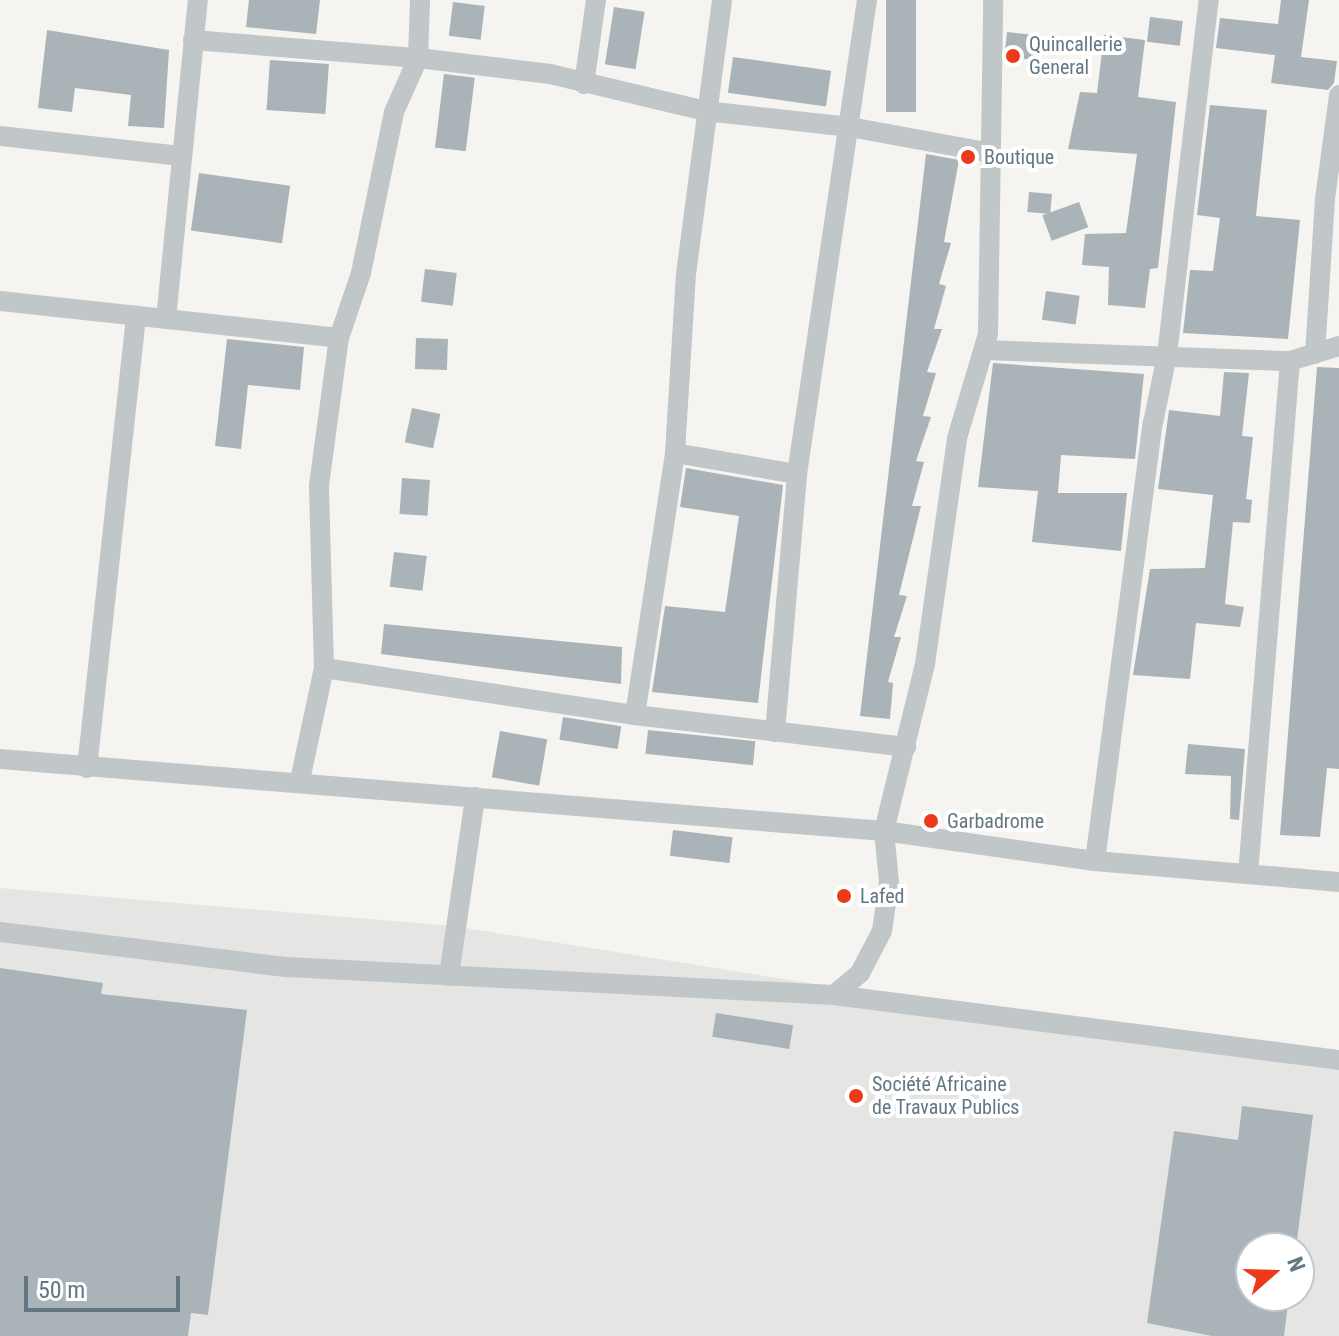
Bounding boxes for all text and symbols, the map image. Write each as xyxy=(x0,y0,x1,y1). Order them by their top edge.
place label: Quincallerie General xyxy=(1029,32,1122,79)
marker: Quincallerie General xyxy=(1004,47,1022,65)
place label: Boutique xyxy=(984,145,1054,169)
marker: Boutique xyxy=(959,148,977,166)
place label: Garbadrome xyxy=(947,809,1044,833)
marker: Garbadrome xyxy=(922,812,940,830)
place label: Lafed xyxy=(860,884,904,908)
marker: Lafed xyxy=(835,887,853,905)
place label: Société Africaine de Travaux Publics xyxy=(872,1072,1020,1119)
marker: Société Africaine de Travaux Publics xyxy=(847,1087,865,1105)
north arrow xyxy=(1235,1232,1315,1312)
text: N xyxy=(1282,1254,1310,1275)
scale bar xyxy=(28,1260,184,1310)
text: 50 m xyxy=(38,1276,85,1304)

